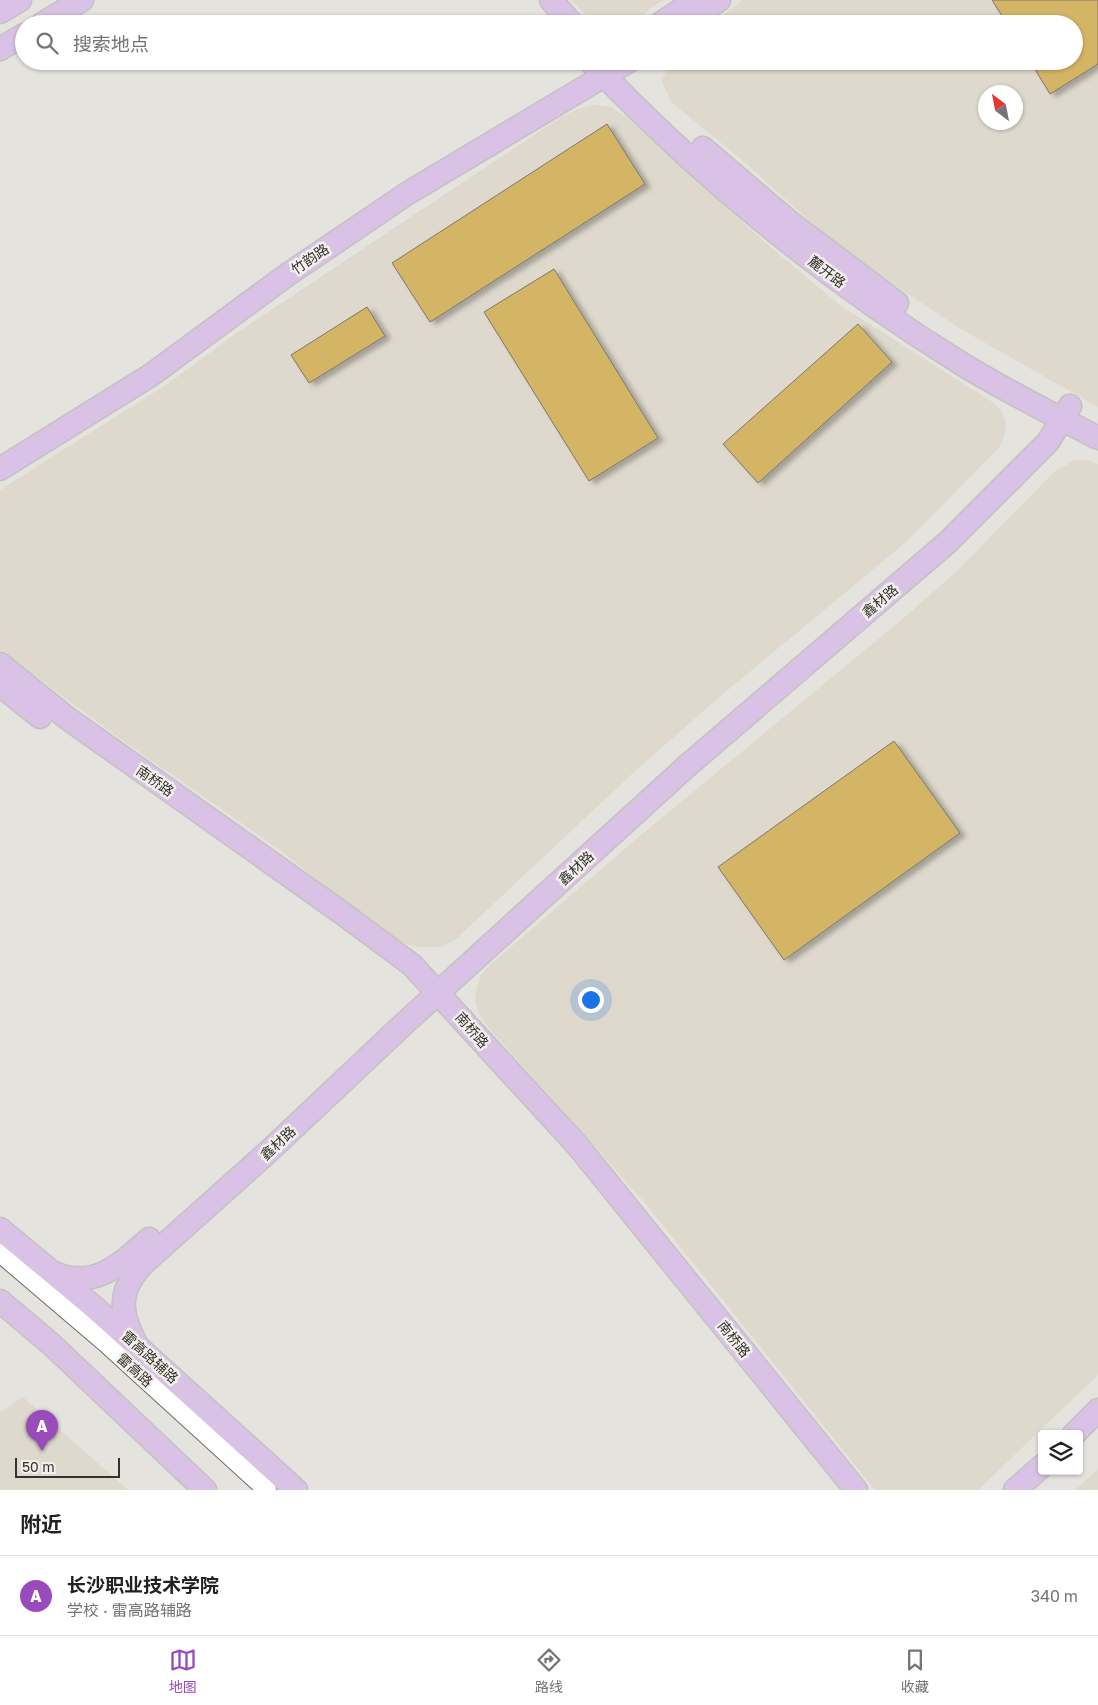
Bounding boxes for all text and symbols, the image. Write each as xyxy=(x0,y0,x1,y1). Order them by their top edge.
search box xyxy=(15,15,1083,70)
icon: search xyxy=(33,29,61,57)
text: 搜索地点 xyxy=(73,32,149,55)
north arrow xyxy=(978,85,1023,130)
street label: 竹韵路 xyxy=(288,240,332,277)
street label: 麓开路 xyxy=(805,252,849,291)
street label: 鑫材路 xyxy=(858,581,901,621)
street label: 南桥路 xyxy=(133,762,177,800)
street label: 鑫材路 xyxy=(555,847,597,888)
your location xyxy=(578,987,604,1013)
street label: 南桥路 xyxy=(452,1008,493,1051)
street label: 鑫材路 xyxy=(257,1122,299,1163)
street label: 南桥路 xyxy=(715,1317,754,1360)
street label: 雷高路辅路 xyxy=(118,1327,182,1387)
street label: 雷高路 xyxy=(114,1350,156,1390)
pin: A xyxy=(26,1410,58,1451)
map controls xyxy=(1038,1430,1083,1475)
button: layers xyxy=(1038,1430,1083,1475)
scale bar xyxy=(15,1455,120,1478)
text: 50 m xyxy=(22,1458,55,1475)
text: 附近 xyxy=(20,1511,62,1537)
text: 长沙职业技术学院 xyxy=(67,1573,219,1596)
text: A xyxy=(30,1586,42,1606)
text: 340 m xyxy=(1031,1586,1078,1606)
text: 学校 · 雷高路辅路 xyxy=(67,1600,192,1620)
tab: 地图 xyxy=(169,1646,197,1696)
tab: 路线 xyxy=(535,1646,563,1696)
tab: 收藏 xyxy=(901,1646,929,1696)

